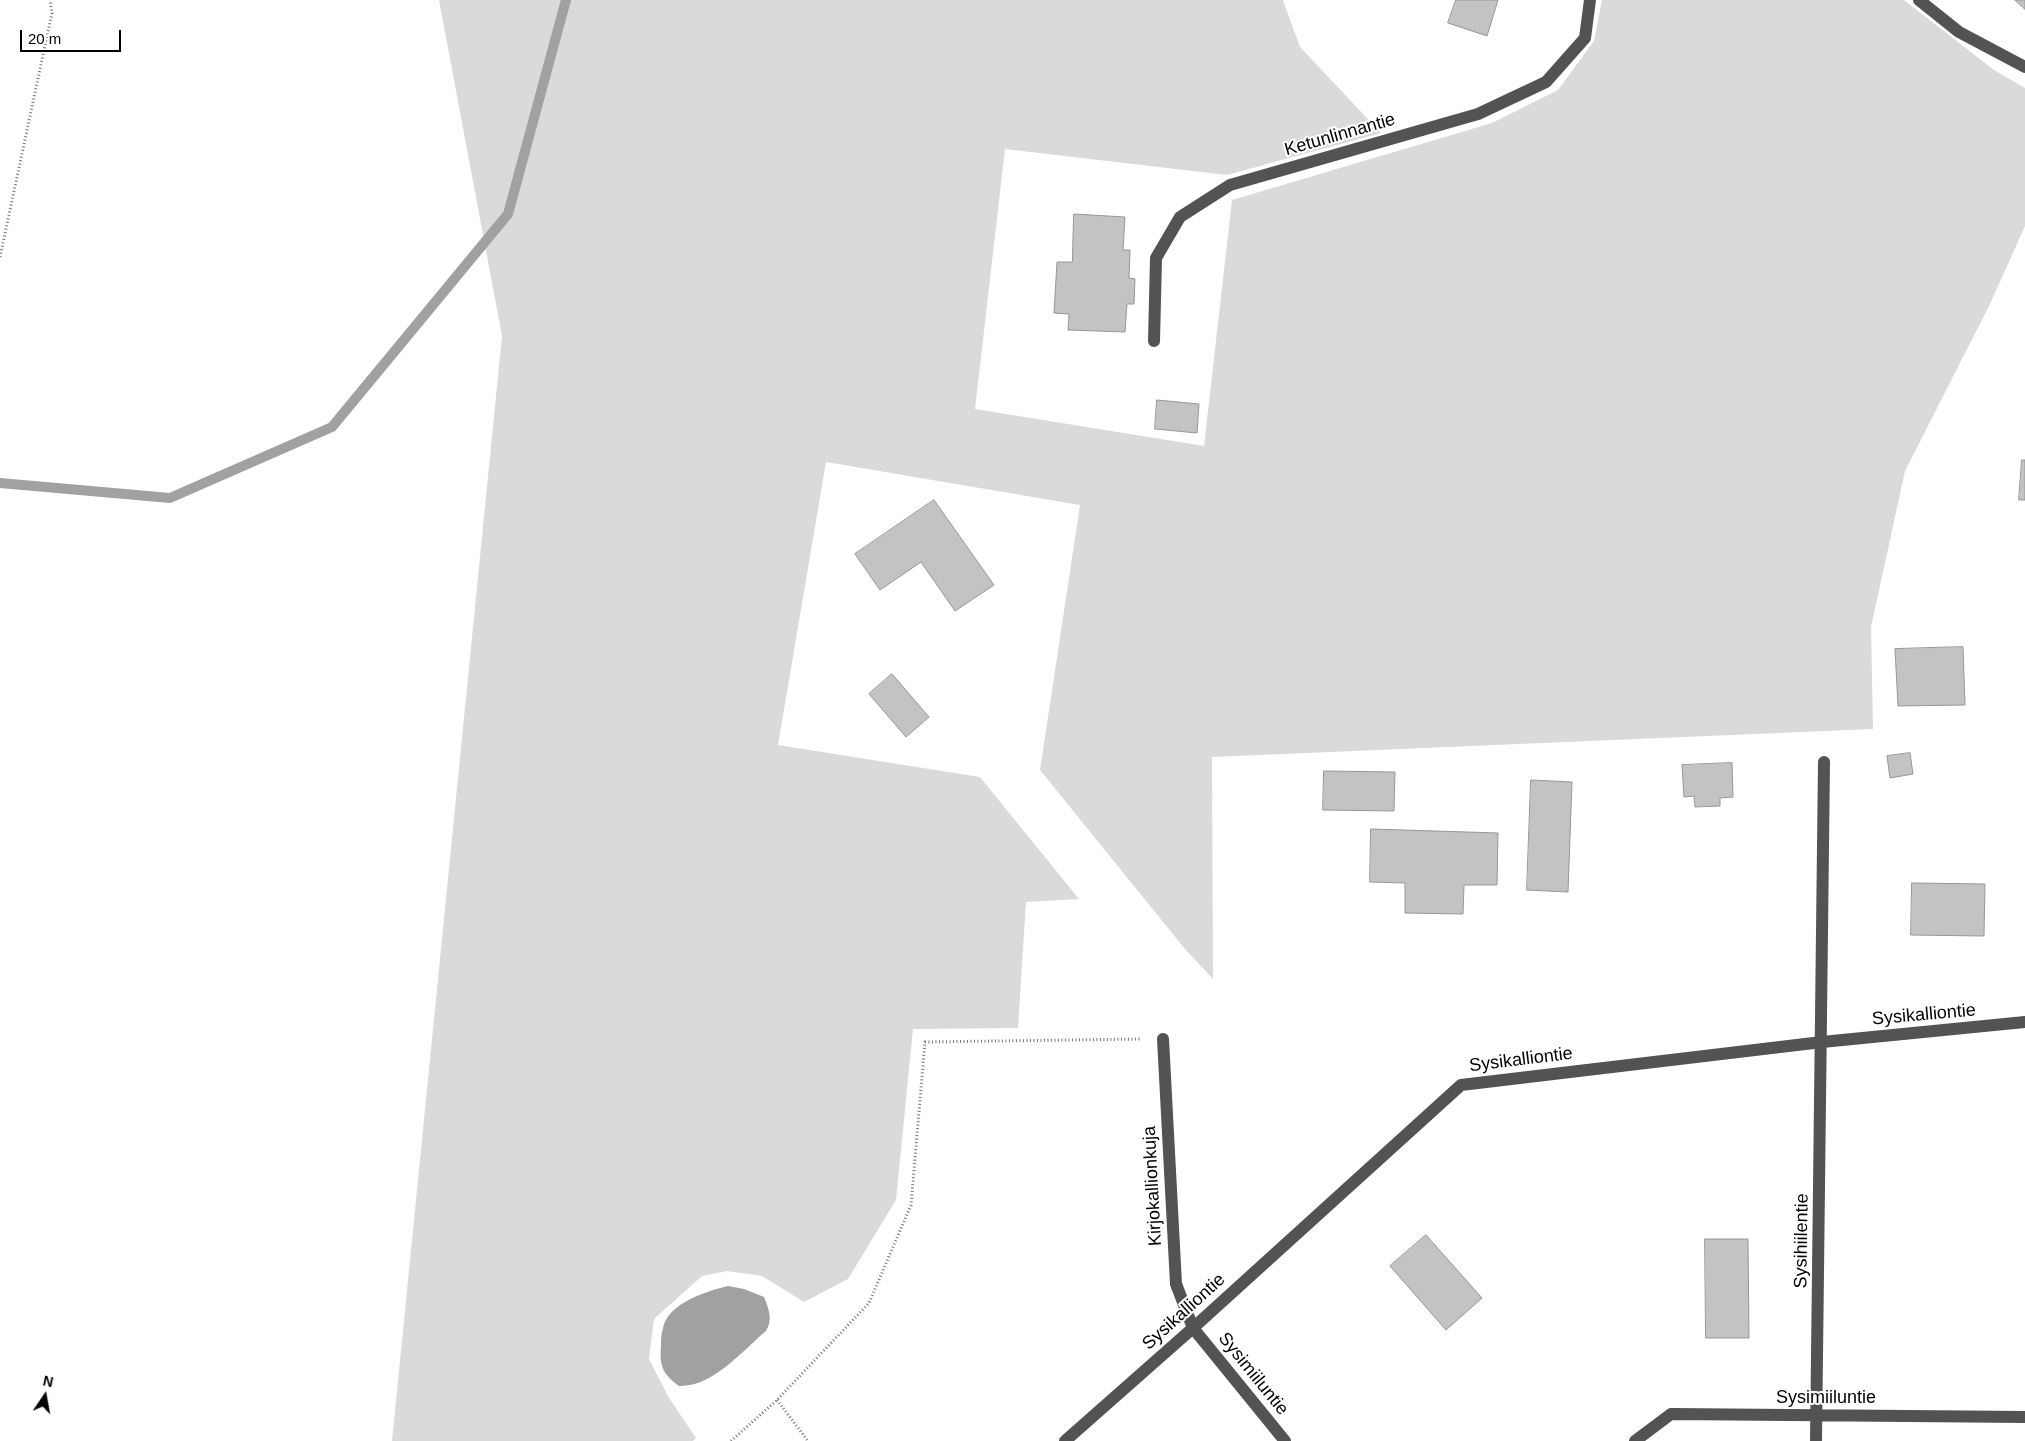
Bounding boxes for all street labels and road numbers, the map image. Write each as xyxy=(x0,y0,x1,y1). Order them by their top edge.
street label: Ketunlinnantie xyxy=(1282,109,1398,161)
street label: Sysikalliontie xyxy=(1871,1000,1977,1030)
street label: Sysikalliontie xyxy=(1468,1043,1574,1077)
street label: Kirjokallionkuja xyxy=(1139,1125,1167,1247)
street label: Sysihiilentie xyxy=(1790,1193,1814,1289)
street label: Sysikalliontie xyxy=(1138,1269,1230,1355)
street label: Sysimiiluntie xyxy=(1213,1328,1293,1420)
street label: Sysimiiluntie xyxy=(1776,1387,1876,1409)

